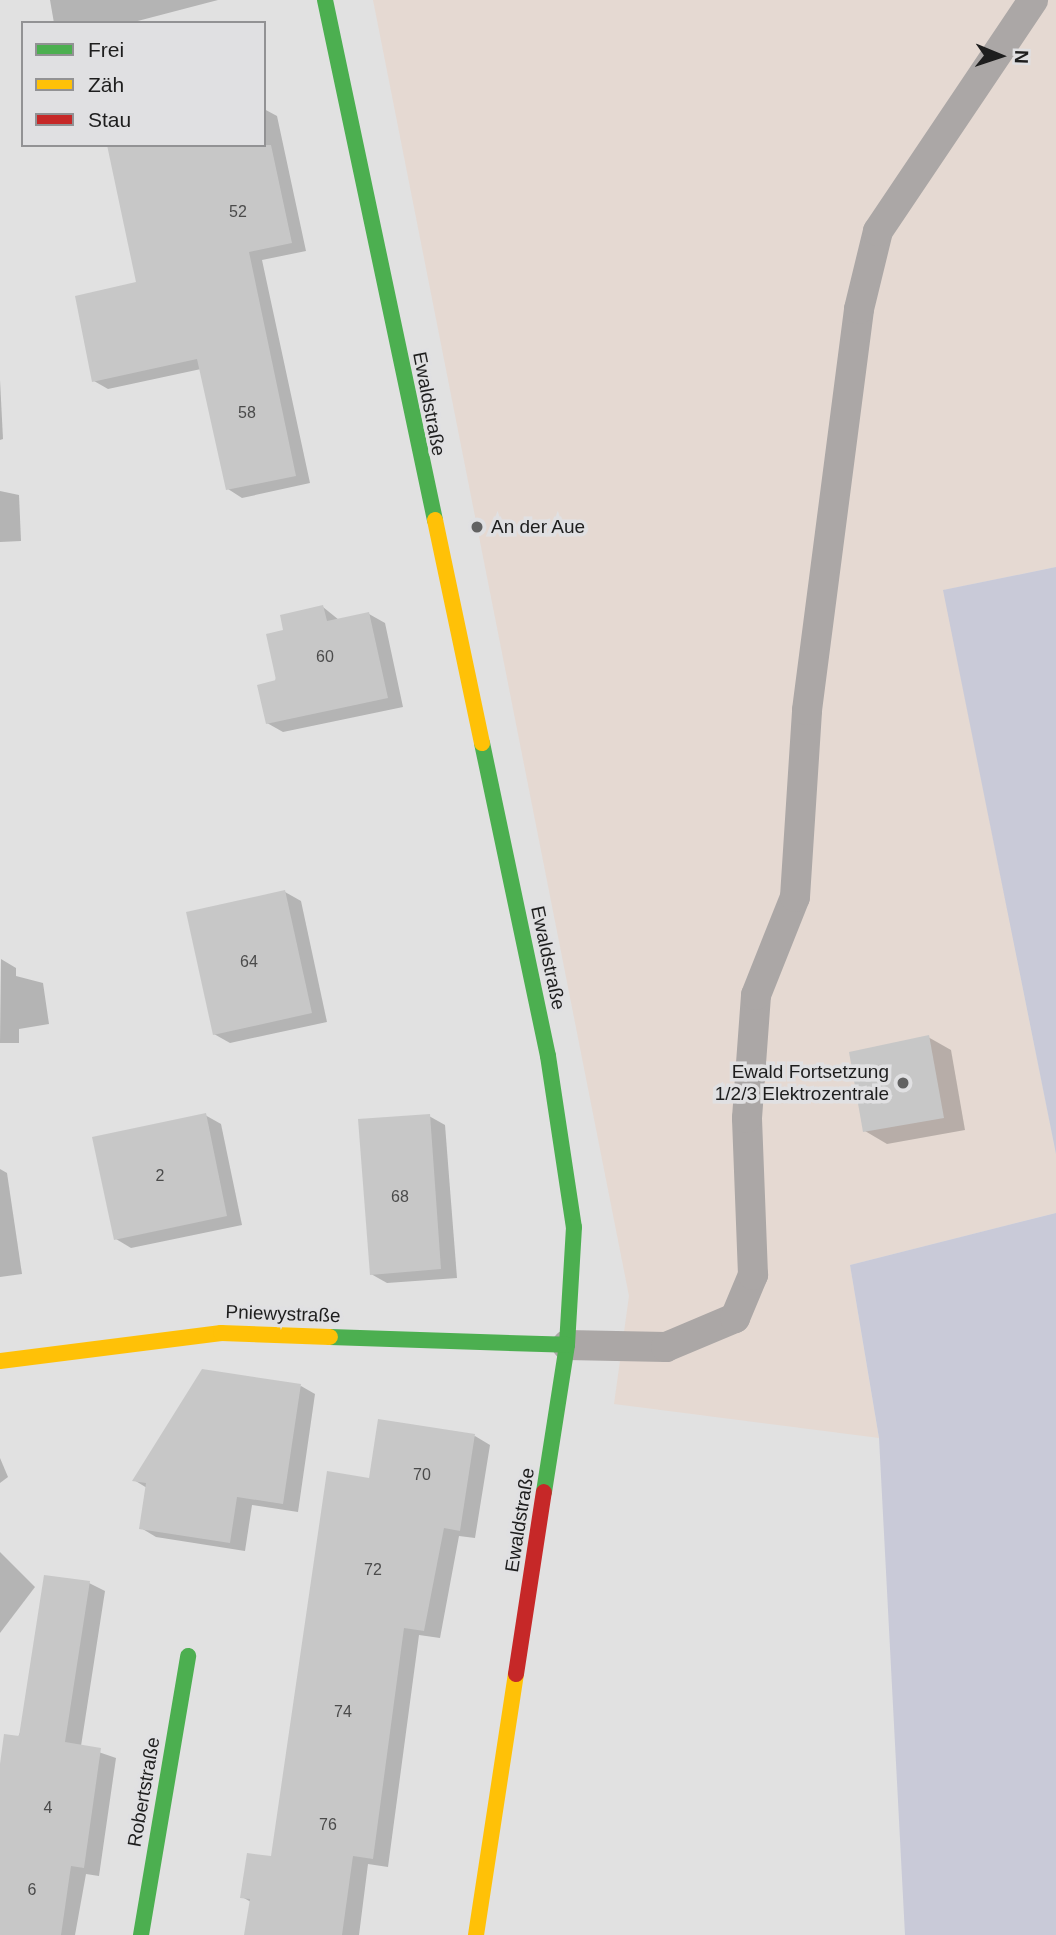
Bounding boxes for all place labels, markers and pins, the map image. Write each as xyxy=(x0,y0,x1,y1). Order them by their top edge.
place label: An der Aue xyxy=(491,516,586,538)
marker: An der Aue xyxy=(469,519,485,535)
place label: Ewald Fortsetzung 1/2/3 Elektrozentrale xyxy=(715,1061,889,1105)
marker: Ewald Fortsetzung 1/2/3 Elektrozentrale xyxy=(895,1075,911,1091)

